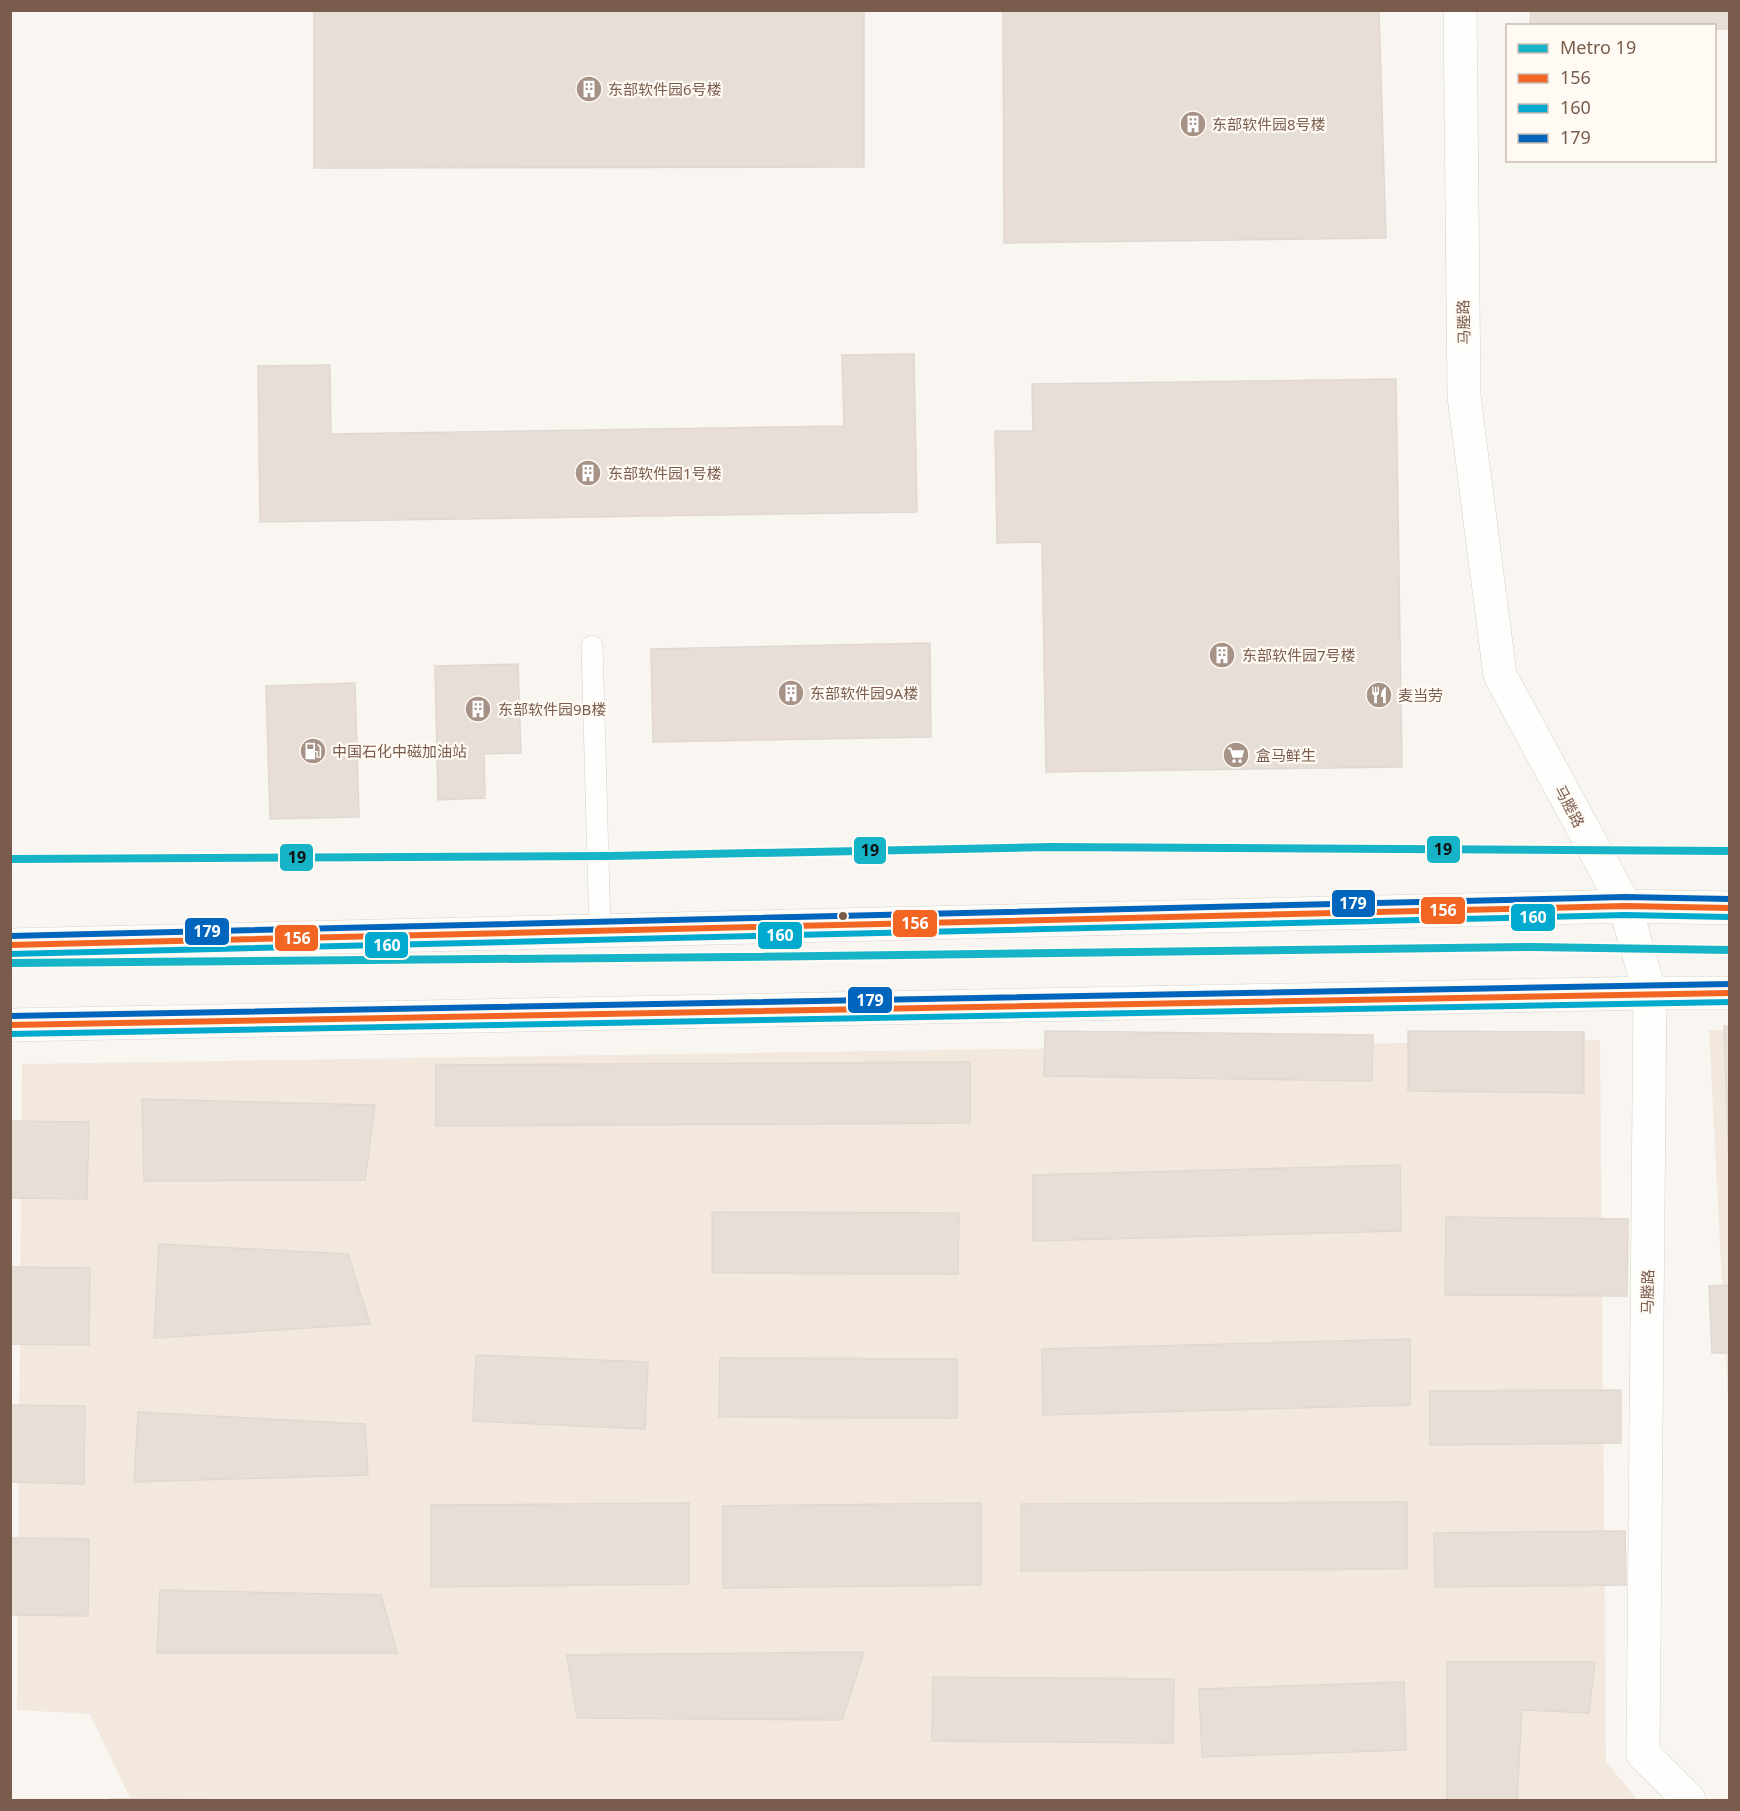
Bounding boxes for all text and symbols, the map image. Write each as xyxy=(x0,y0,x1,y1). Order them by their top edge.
legend xyxy=(1506,24,1716,162)
text: Metro 19 xyxy=(1560,35,1636,59)
text: 156 xyxy=(1560,65,1591,89)
building icon: 东部软件园6号楼 xyxy=(574,74,604,104)
place label: 东部软件园6号楼 xyxy=(608,79,722,99)
text: 160 xyxy=(1560,95,1591,119)
building icon: 东部软件园8号楼 xyxy=(1178,109,1208,139)
place label: 东部软件园8号楼 xyxy=(1212,114,1326,134)
text: 179 xyxy=(1560,125,1591,149)
street label: 马塍路 xyxy=(1453,299,1473,345)
building icon: 东部软件园1号楼 xyxy=(573,458,603,488)
place label: 东部软件园1号楼 xyxy=(608,463,722,483)
building icon: 东部软件园7号楼 xyxy=(1207,640,1237,670)
place label: 东部软件园7号楼 xyxy=(1242,645,1356,665)
building icon: 东部软件园9A楼 xyxy=(776,678,806,708)
restaurant icon: 麦当劳 xyxy=(1364,680,1394,710)
place label: 东部软件园9A楼 xyxy=(810,683,918,703)
place label: 麦当劳 xyxy=(1398,685,1443,705)
building icon: 东部软件园9B楼 xyxy=(463,694,493,724)
place label: 东部软件园9B楼 xyxy=(498,699,606,719)
fuel station icon: 中国石化中磁加油站 xyxy=(298,736,328,766)
supermarket icon: 盒马鲜生 xyxy=(1221,740,1251,770)
place label: 中国石化中磁加油站 xyxy=(332,741,467,761)
place label: 盒马鲜生 xyxy=(1256,745,1316,765)
street label: 马塍路 xyxy=(1551,781,1589,831)
line badge: 19 xyxy=(1426,835,1461,864)
line badge: 19 xyxy=(853,836,887,865)
text: 19 xyxy=(1434,838,1452,860)
text: 19 xyxy=(861,839,879,861)
line badge: 19 xyxy=(279,843,314,872)
text: 19 xyxy=(288,846,306,868)
line badge: 179 xyxy=(1331,889,1376,918)
text: 179 xyxy=(1339,892,1367,914)
line badge: 156 xyxy=(1420,896,1466,925)
text: 156 xyxy=(1429,899,1457,921)
line badge: 160 xyxy=(1510,903,1556,932)
text: 160 xyxy=(1519,906,1547,928)
line badge: 156 xyxy=(892,909,938,938)
unlabelled marker xyxy=(837,910,849,922)
text: 156 xyxy=(901,912,929,934)
line badge: 179 xyxy=(184,917,230,946)
text: 179 xyxy=(193,920,221,942)
line badge: 160 xyxy=(757,921,803,950)
line badge: 156 xyxy=(274,924,319,952)
text: 160 xyxy=(766,924,794,946)
text: 156 xyxy=(283,927,311,949)
line badge: 160 xyxy=(364,931,409,959)
text: 160 xyxy=(373,934,401,956)
line badge: 179 xyxy=(847,986,893,1014)
text: 179 xyxy=(856,989,884,1011)
street label: 马塍路 xyxy=(1637,1269,1657,1315)

